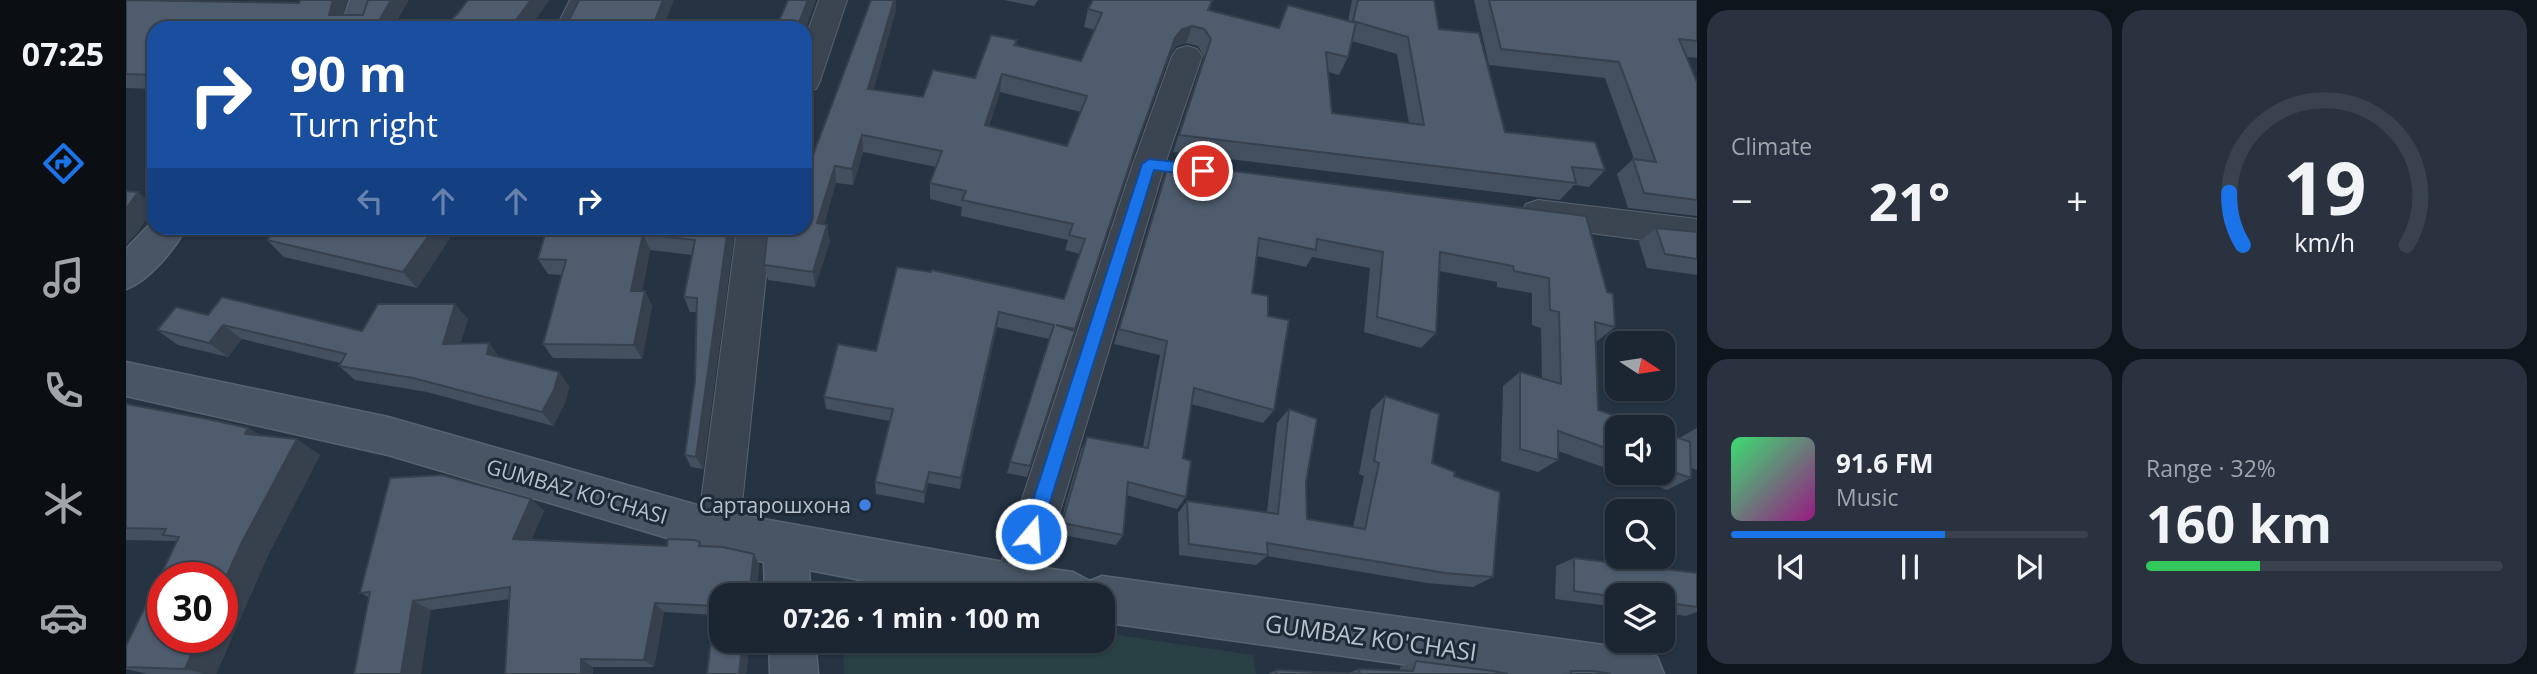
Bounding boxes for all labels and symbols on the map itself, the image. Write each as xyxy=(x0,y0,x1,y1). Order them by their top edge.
pin xyxy=(1173,141,1233,201)
north arrow xyxy=(1605,331,1675,401)
street label: GUMBAZ KO'CHASI xyxy=(483,452,671,530)
place label: Сартарошхона xyxy=(699,491,851,519)
marker: Сартарошхона xyxy=(857,497,873,513)
position arrow xyxy=(994,497,1068,571)
speed limit sign: 30 xyxy=(147,562,238,653)
street label: GUMBAZ KO'CHASI xyxy=(1263,606,1479,668)

